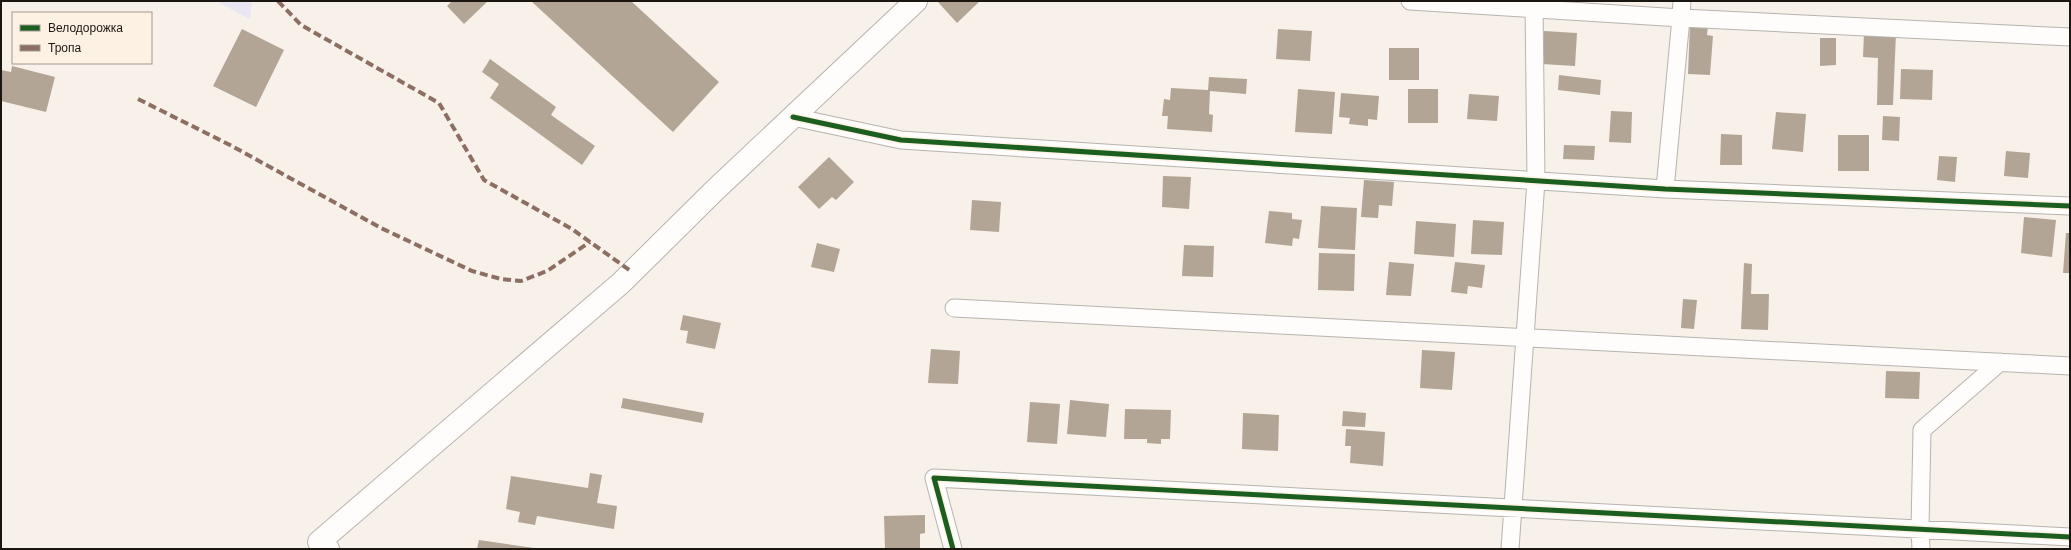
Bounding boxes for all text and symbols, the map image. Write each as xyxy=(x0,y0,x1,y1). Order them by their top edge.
legend xyxy=(12,12,152,64)
text: Велодорожка xyxy=(48,21,123,35)
text: Тропа xyxy=(48,41,82,55)

